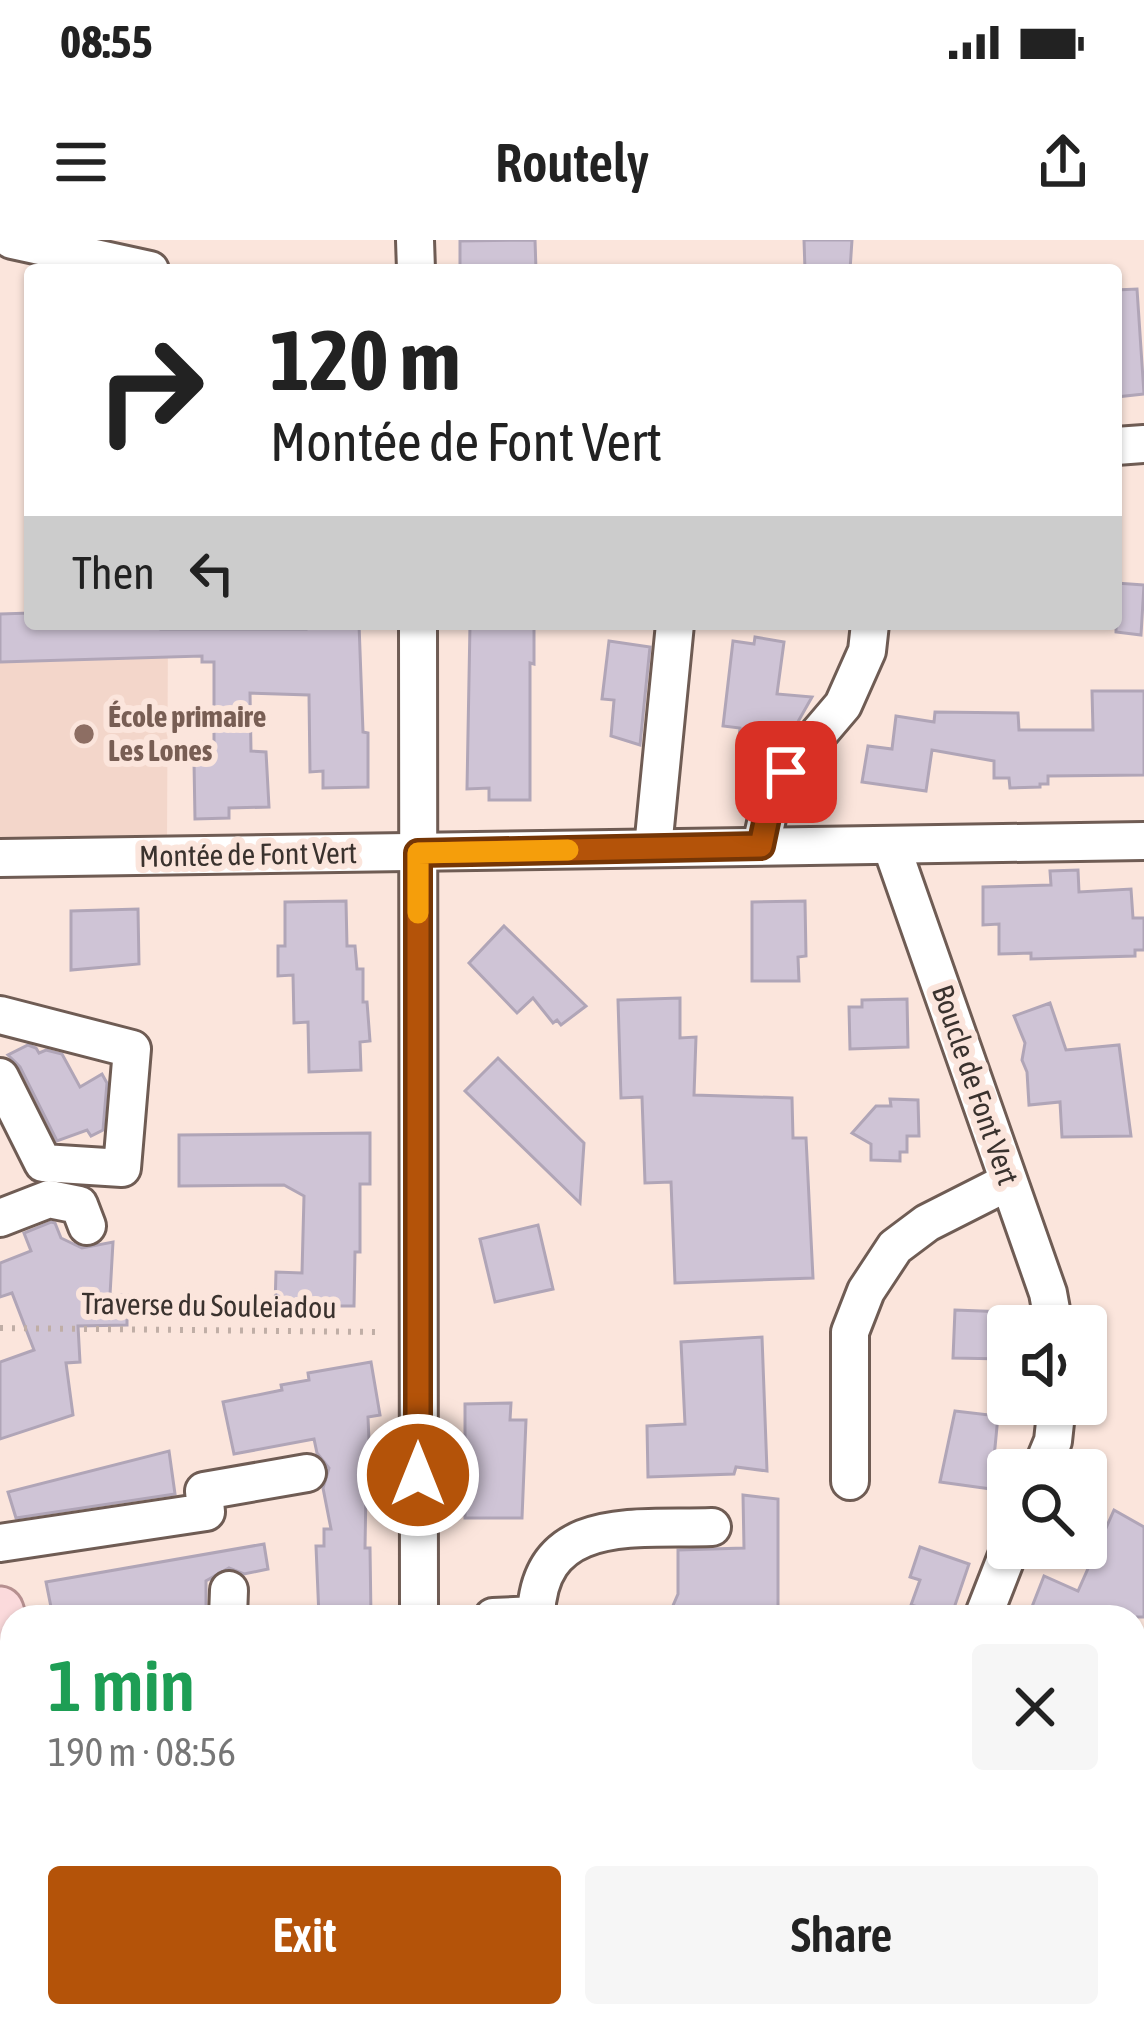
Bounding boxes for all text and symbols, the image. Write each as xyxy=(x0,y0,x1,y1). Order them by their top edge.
text: 08:55 xyxy=(60,16,153,68)
icon: menu xyxy=(48,129,114,195)
icon: share xyxy=(1030,129,1096,195)
text: Routely xyxy=(495,132,649,193)
icon: right xyxy=(72,312,228,468)
text: 120 m xyxy=(270,312,460,408)
text: Montée de Font Vert xyxy=(270,411,662,472)
icon: left xyxy=(179,540,245,606)
text: Then xyxy=(72,547,155,599)
place label: École primaire Les Lones xyxy=(108,699,266,767)
marker: École primaire Les Lones xyxy=(71,721,97,747)
pin xyxy=(735,721,837,823)
icon: arrive xyxy=(753,739,819,805)
street label: Montée de Font Vert xyxy=(139,835,357,873)
street label: Boucle de Font Vert xyxy=(926,980,1026,1189)
street label: Traverse du Souleiadou xyxy=(81,1286,337,1324)
map controls xyxy=(987,1305,1107,1569)
button: sound xyxy=(987,1305,1107,1425)
position arrow xyxy=(355,1412,481,1538)
button: search xyxy=(987,1449,1107,1569)
text: 1 min xyxy=(48,1644,195,1726)
button: close xyxy=(972,1644,1098,1770)
text: 190 m · 08:56 xyxy=(48,1730,236,1774)
button: Exit xyxy=(48,1866,561,2004)
button: Share xyxy=(585,1866,1098,2004)

